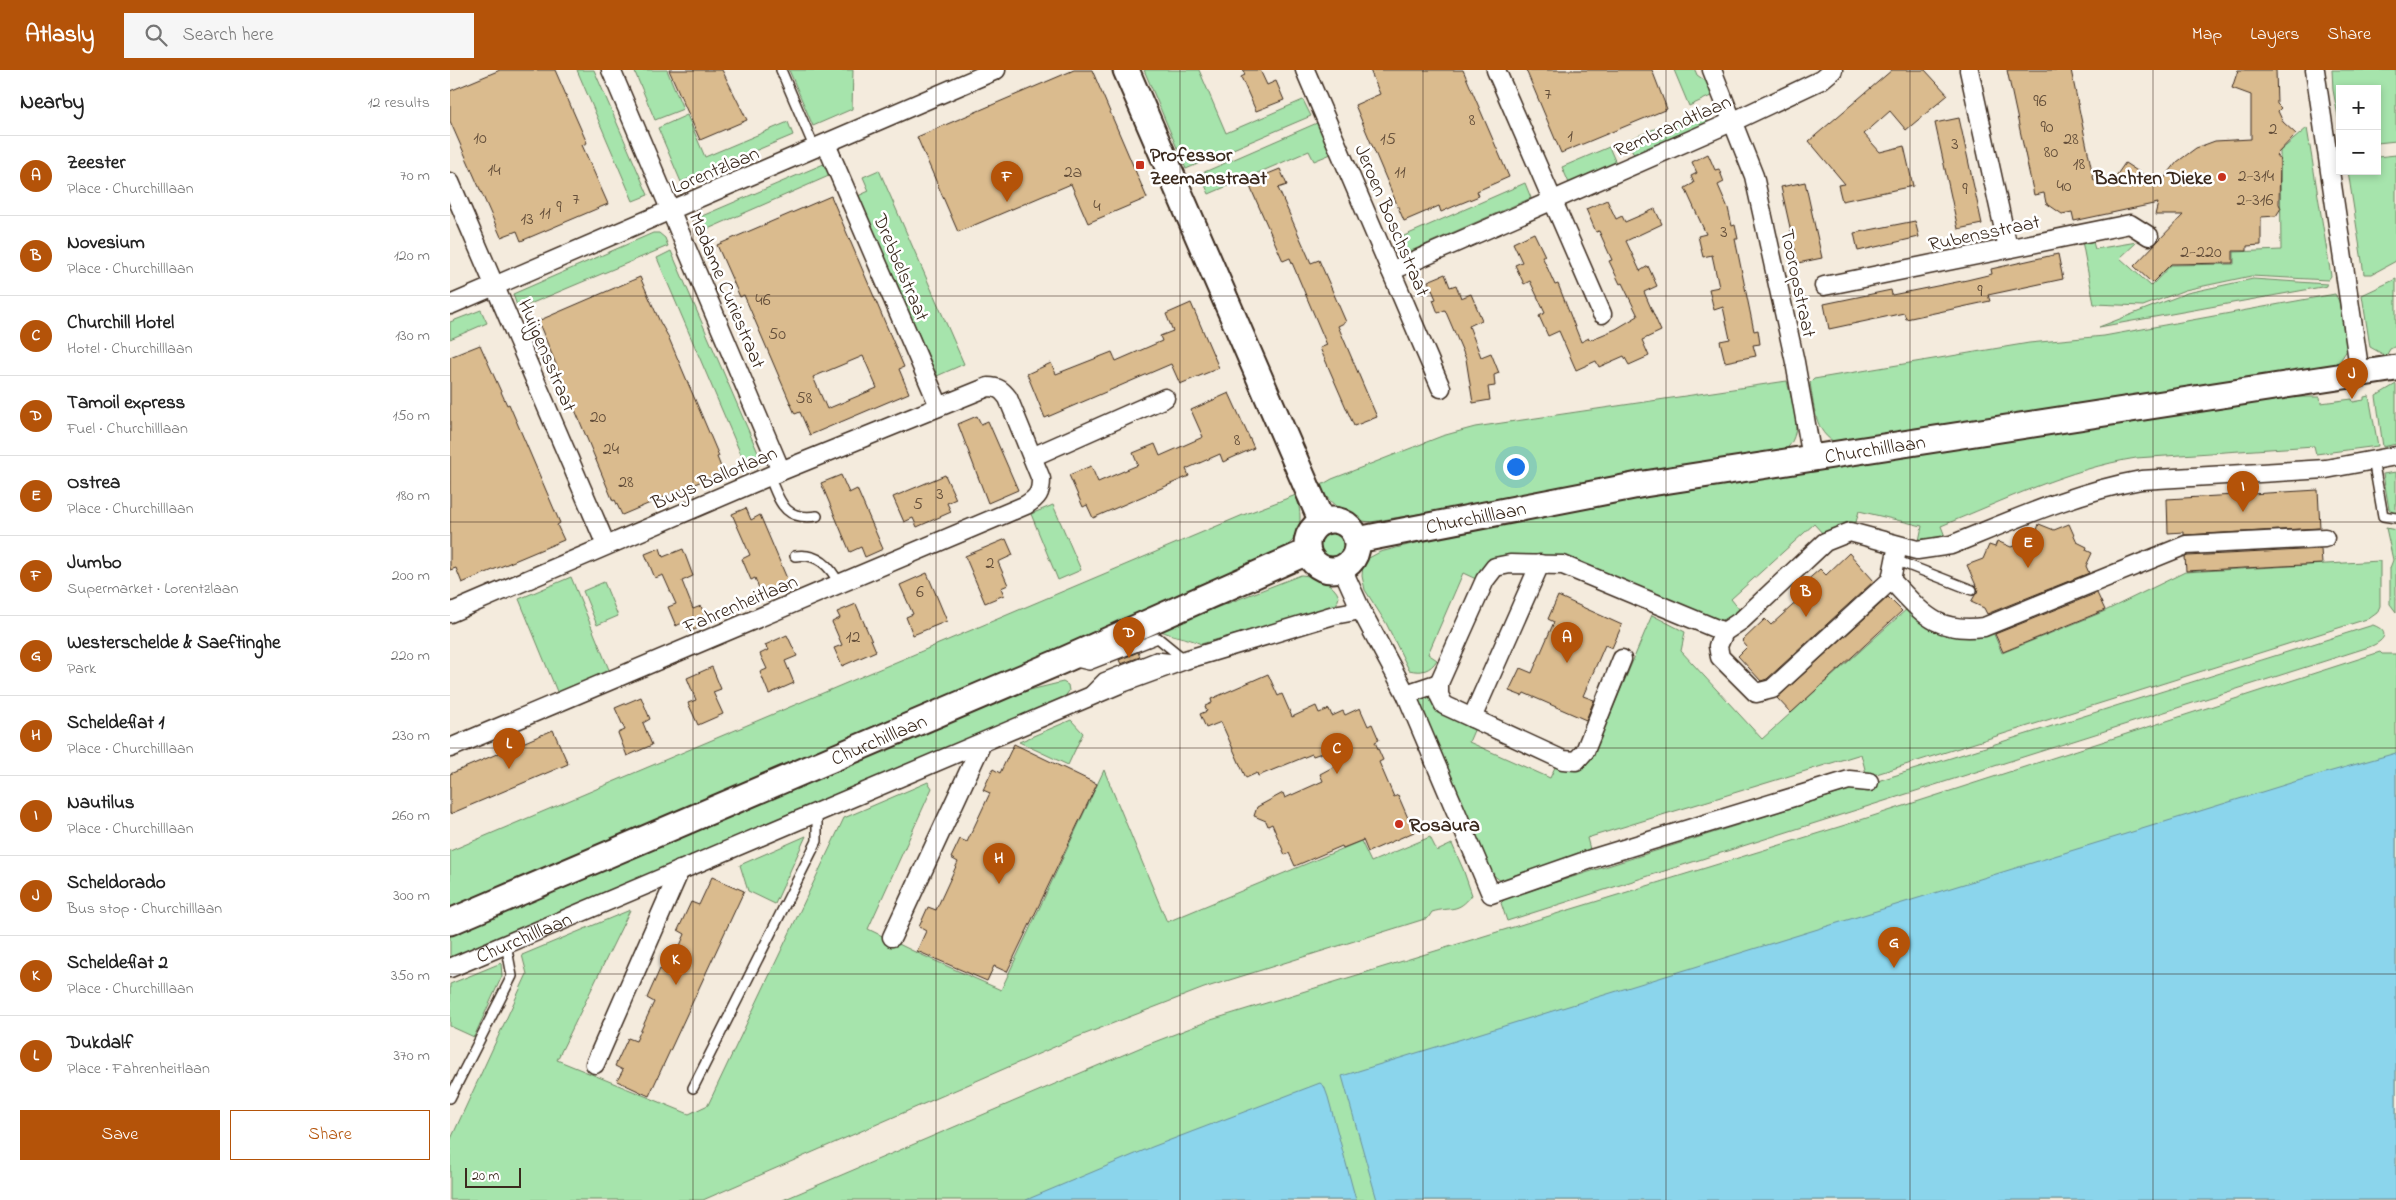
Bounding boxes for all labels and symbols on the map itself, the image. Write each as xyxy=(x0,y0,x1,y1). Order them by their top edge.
house number: 7 xyxy=(1544,82,1552,108)
street label: Rembrandtlaan xyxy=(1610,88,1736,166)
house number: 96 xyxy=(2033,89,2047,115)
house number: 8 xyxy=(1469,108,1476,134)
house number: 90 xyxy=(2040,115,2054,141)
house number: 2 xyxy=(2269,117,2278,143)
house number: 1 xyxy=(1567,124,1573,150)
house number: 10 xyxy=(473,126,487,152)
house number: 15 xyxy=(1380,127,1396,153)
house number: 28 xyxy=(2063,127,2079,153)
house number: 3 xyxy=(1951,132,1959,158)
street label: Lorentzlaan xyxy=(668,140,764,203)
street label: Jeroen Boschstraat xyxy=(1346,140,1436,302)
house number: 80 xyxy=(2044,140,2058,166)
place label: Professor Zeemanstraat xyxy=(1150,142,1267,194)
house number: 18 xyxy=(2073,152,2085,178)
house number: 14 xyxy=(487,158,501,184)
marker: Professor Zeemanstraat xyxy=(1134,159,1146,171)
house number: 2a xyxy=(1064,160,1082,186)
house number: 11 xyxy=(1394,160,1406,186)
pin: F xyxy=(991,161,1023,202)
house number: 2-314 xyxy=(2238,164,2275,190)
place label: Bachten Dieke xyxy=(2093,165,2213,194)
marker: Bachten Dieke xyxy=(2216,171,2228,183)
house number: 40 xyxy=(2056,174,2072,200)
house number: 9 xyxy=(1962,177,1968,203)
house number: 7 xyxy=(572,187,580,213)
house number: 2-316 xyxy=(2237,188,2273,214)
house number: 4 xyxy=(1093,194,1101,220)
house number: 9 xyxy=(556,195,562,221)
house number: 11 xyxy=(539,201,551,227)
house number: 13 xyxy=(520,207,534,233)
street label: Madame Curiestraat xyxy=(680,208,772,374)
street label: Rubensstraat xyxy=(1926,208,2043,260)
street label: Drebbelstraat xyxy=(864,209,935,326)
house number: 3 xyxy=(1720,220,1728,246)
street label: Tooropstraat xyxy=(1771,227,1822,341)
house number: 2-220 xyxy=(2180,240,2222,266)
house number: 9 xyxy=(1977,279,1983,305)
house number: 46 xyxy=(755,288,771,314)
street label: Huijgensstraat xyxy=(508,295,583,418)
house number: 50 xyxy=(768,322,786,348)
pin: J xyxy=(2336,358,2368,399)
house number: 58 xyxy=(795,386,813,412)
house number: 20 xyxy=(590,405,607,431)
house number: 8 xyxy=(1234,428,1241,454)
street label: Churchilllaan xyxy=(1823,429,1928,473)
house number: 24 xyxy=(603,437,620,463)
street label: Buys Ballotlaan xyxy=(647,440,782,519)
your location xyxy=(1503,454,1529,480)
house number: 28 xyxy=(618,470,634,496)
pin: I xyxy=(2227,471,2259,512)
house number: 3 xyxy=(936,482,944,508)
house number: 5 xyxy=(913,492,923,518)
street label: Churchilllaan xyxy=(1424,495,1529,543)
pin: E xyxy=(2012,527,2044,568)
house number: 2 xyxy=(986,551,995,577)
street label: Fahrenheitlaan xyxy=(678,568,803,643)
pin: B xyxy=(1790,576,1822,617)
house number: 6 xyxy=(916,580,924,606)
pin: D xyxy=(1113,617,1145,658)
pin: A xyxy=(1551,622,1583,663)
house number: 12 xyxy=(846,625,860,651)
street label: Churchilllaan xyxy=(827,708,932,775)
pin: L xyxy=(493,728,525,769)
pin: C xyxy=(1321,733,1353,774)
place label: Rosaura xyxy=(1409,812,1480,841)
marker: Rosaura xyxy=(1393,818,1405,830)
pin: H xyxy=(983,843,1015,884)
street label: Churchilllaan xyxy=(472,906,577,972)
pin: G xyxy=(1878,927,1910,968)
pin: K xyxy=(660,944,692,985)
scale bar xyxy=(465,1165,521,1188)

